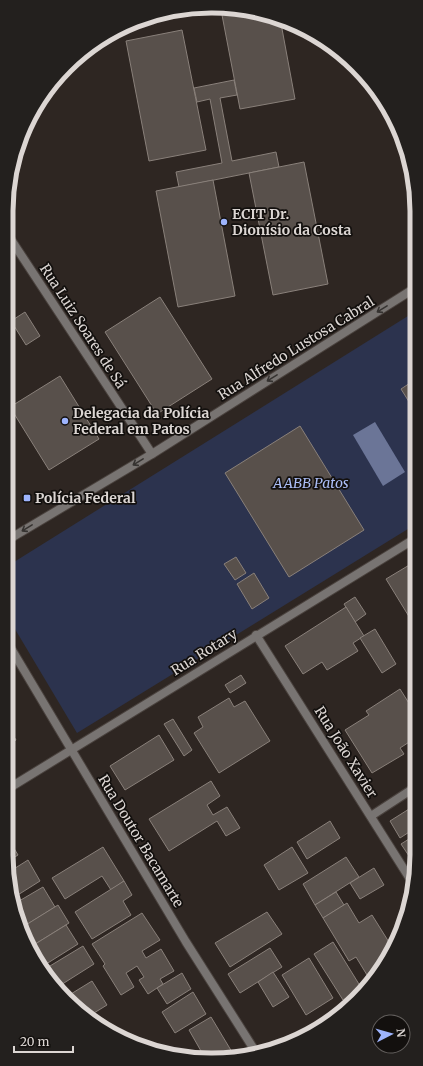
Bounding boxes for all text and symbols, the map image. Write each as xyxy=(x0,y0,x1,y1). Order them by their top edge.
place label: ECIT Dr. Dionísio da Costa xyxy=(232,205,352,239)
marker: ECIT Dr. Dionísio da Costa xyxy=(219,217,229,227)
street label: Rua Luiz Soares de Sá xyxy=(36,260,130,392)
street label: Rua Alfredo Lustosa Cabral xyxy=(214,292,378,404)
one-way arrow xyxy=(377,305,388,313)
one-way arrow xyxy=(266,375,278,383)
place label: Delegacia da Polícia Federal em Patos xyxy=(73,404,209,438)
marker: Delegacia da Polícia Federal em Patos xyxy=(60,416,70,426)
one-way arrow xyxy=(132,459,144,467)
park label: AABB Patos xyxy=(272,474,349,492)
place label: Polícia Federal xyxy=(35,489,136,507)
marker: Polícia Federal xyxy=(22,493,32,503)
one-way arrow xyxy=(21,525,33,533)
street label: Rua Rotary xyxy=(168,624,241,679)
street label: Rua João Xavier xyxy=(311,703,381,801)
street label: Rua Doutor Bacamarte xyxy=(94,771,188,911)
north arrow xyxy=(371,1014,411,1054)
scale bar xyxy=(14,1028,73,1054)
text: N xyxy=(394,1028,408,1038)
text: 20 m xyxy=(20,1034,49,1049)

